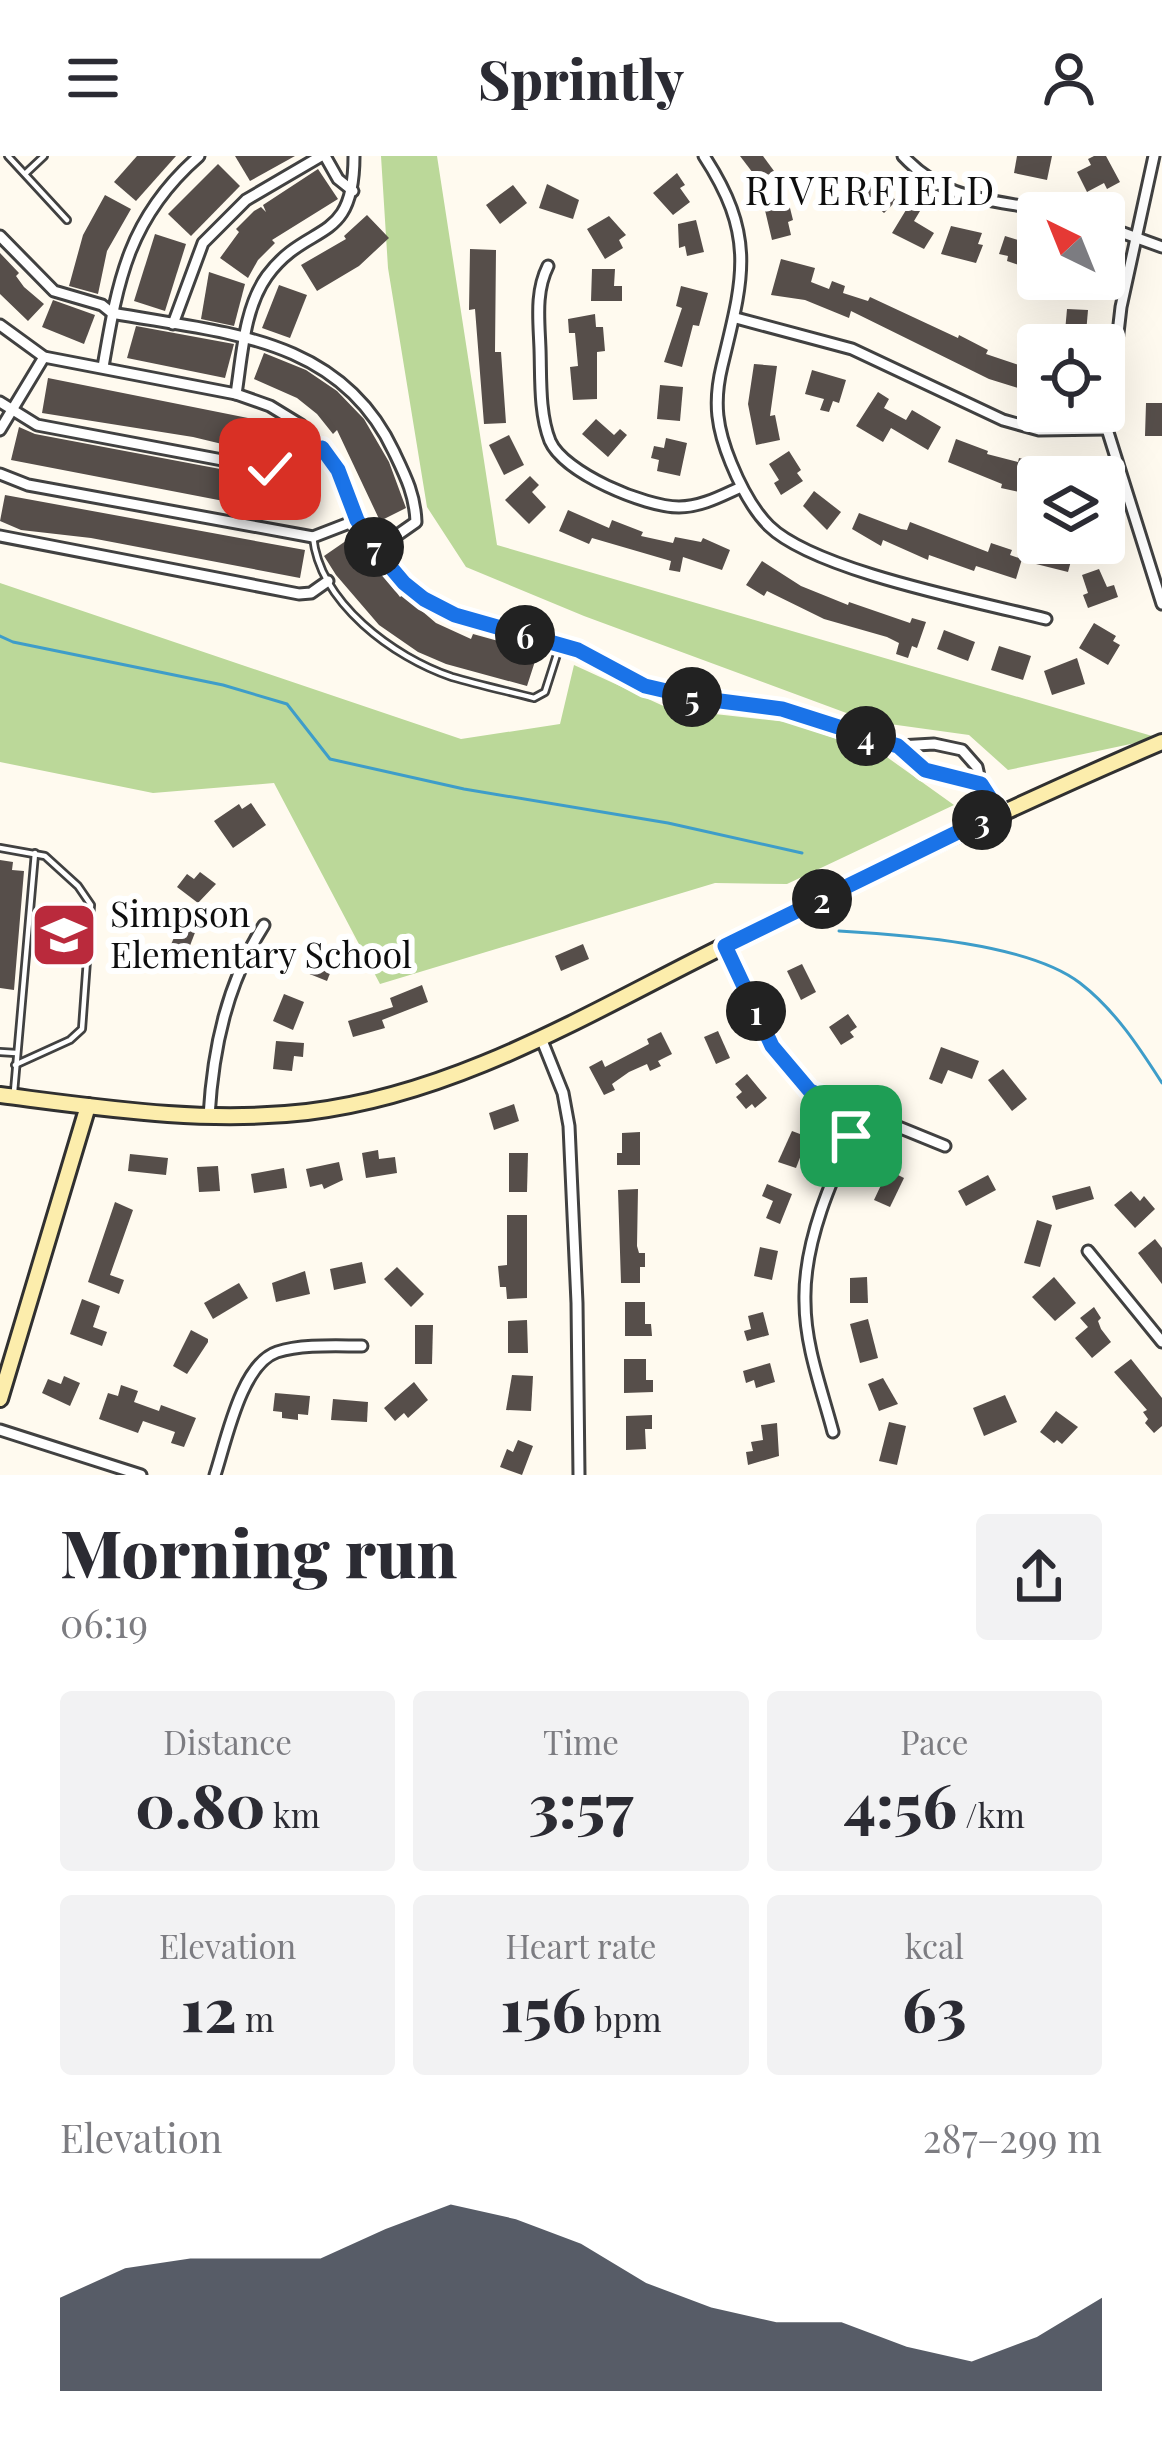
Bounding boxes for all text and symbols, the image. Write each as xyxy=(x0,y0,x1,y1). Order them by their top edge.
text: Sprintly xyxy=(478,42,684,114)
icon: menu xyxy=(60,45,126,111)
icon: person xyxy=(1036,45,1102,111)
district label: RIVERFIELD xyxy=(745,163,997,215)
north arrow xyxy=(1017,192,1125,300)
map controls xyxy=(1017,192,1125,564)
button: locate xyxy=(1017,324,1125,432)
pin xyxy=(219,418,321,520)
icon: check xyxy=(237,436,303,502)
button: layers xyxy=(1017,456,1125,564)
pin: 7 xyxy=(344,517,404,577)
text: 7 xyxy=(366,525,382,569)
pin: 6 xyxy=(495,605,555,665)
text: 6 xyxy=(516,613,534,657)
pin: 5 xyxy=(662,667,722,727)
text: 5 xyxy=(684,675,700,719)
pin: 4 xyxy=(836,706,896,766)
text: 4 xyxy=(857,714,875,758)
pin: 3 xyxy=(952,790,1012,850)
text: 3 xyxy=(974,798,990,842)
pin: 2 xyxy=(792,869,852,929)
text: 2 xyxy=(813,877,831,921)
place label: Simpson Elementary School xyxy=(110,888,412,977)
school or university icon: Simpson Elementary School xyxy=(29,900,99,970)
pin: 1 xyxy=(726,981,786,1041)
text: 1 xyxy=(750,989,762,1033)
pin xyxy=(800,1085,902,1187)
icon: arrive xyxy=(818,1103,884,1169)
text: Morning run xyxy=(60,1507,457,1595)
button: share xyxy=(976,1514,1102,1640)
text: 06:19 xyxy=(60,1596,148,1648)
text: Distance xyxy=(163,1719,292,1763)
text: Time xyxy=(543,1719,619,1763)
text: Pace xyxy=(900,1719,968,1763)
text: 0.80 xyxy=(135,1763,265,1843)
text: 3:57 xyxy=(529,1763,633,1843)
text: 4:56 xyxy=(844,1763,957,1843)
text: km xyxy=(265,1792,320,1836)
text: /km xyxy=(957,1792,1025,1836)
text: Elevation xyxy=(159,1923,296,1967)
text: Heart rate xyxy=(505,1923,657,1967)
text: kcal xyxy=(905,1923,964,1967)
text: 12 xyxy=(181,1967,237,2047)
text: 156 xyxy=(501,1967,586,2047)
text: 63 xyxy=(902,1967,967,2047)
text: m xyxy=(237,1996,274,2040)
text: bpm xyxy=(586,1996,661,2040)
text: Elevation xyxy=(60,2111,222,2163)
text: 287–299 m xyxy=(923,2111,1102,2163)

